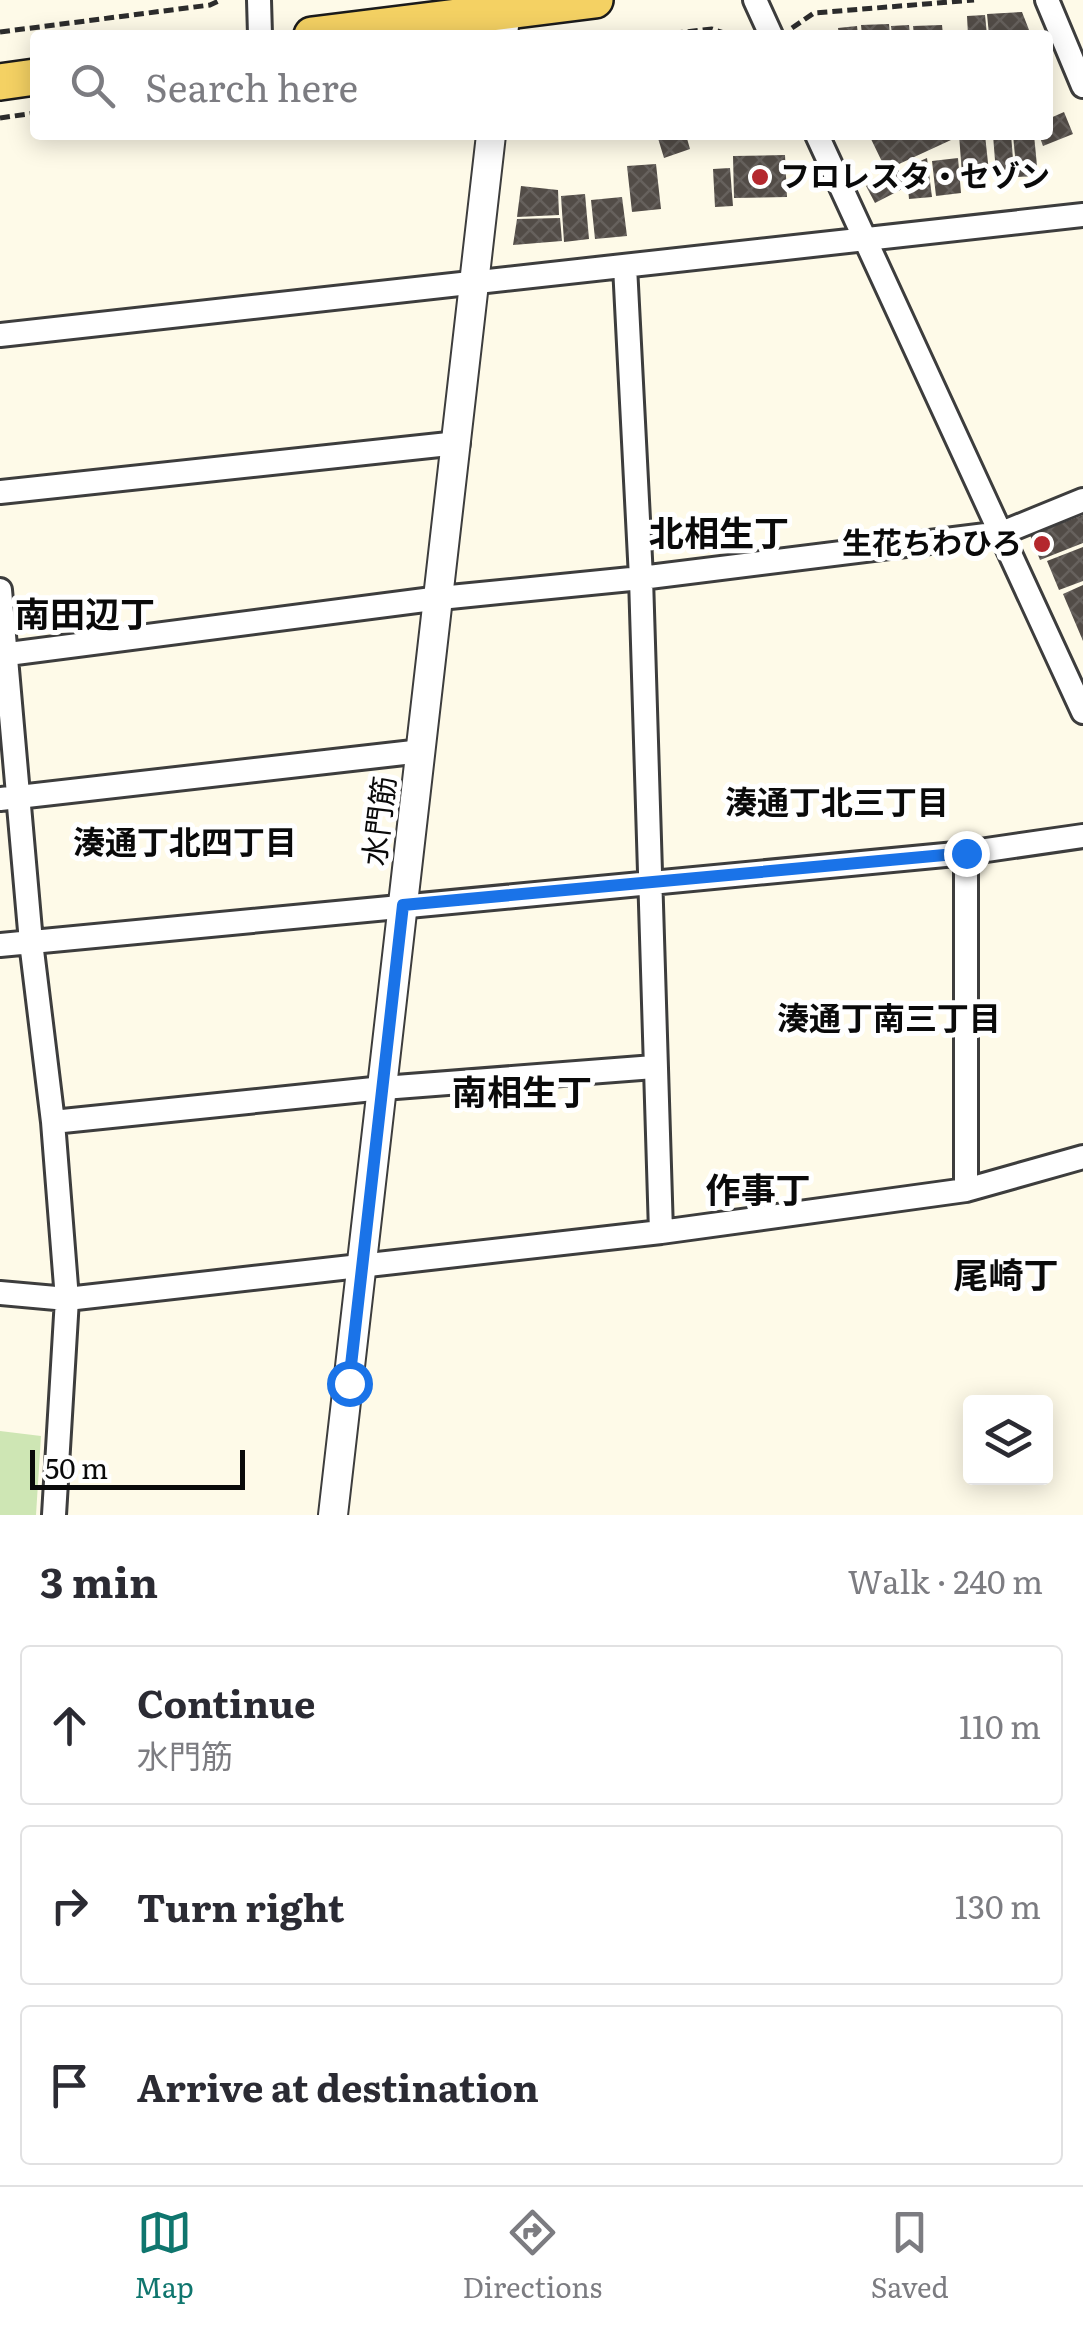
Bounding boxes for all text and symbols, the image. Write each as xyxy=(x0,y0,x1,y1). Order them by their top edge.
search box xyxy=(30,30,1053,140)
text: Search here xyxy=(145,57,358,114)
icon: search xyxy=(65,58,120,113)
place label: フロレスタ・セゾン xyxy=(780,152,1050,196)
marker: フロレスタ・セゾン xyxy=(749,166,771,188)
district label: 北相生丁 xyxy=(649,505,789,557)
place label: 生花ちわひろ xyxy=(842,519,1022,563)
marker: 生花ちわひろ xyxy=(1031,533,1053,555)
district label: 南田辺丁 xyxy=(15,586,155,638)
street label: 水門筋 xyxy=(350,773,404,868)
district label: 湊通丁北三丁目 xyxy=(725,776,949,824)
district label: 湊通丁北四丁目 xyxy=(73,816,297,864)
route end xyxy=(944,831,990,877)
district label: 湊通丁南三丁目 xyxy=(777,992,1001,1040)
district label: 南相生丁 xyxy=(452,1064,592,1116)
district label: 作事丁 xyxy=(705,1162,811,1214)
district label: 尾崎丁 xyxy=(953,1247,1059,1299)
route start xyxy=(327,1361,373,1407)
map controls xyxy=(963,1395,1053,1485)
button: layers xyxy=(963,1395,1053,1485)
scale bar xyxy=(30,1445,245,1490)
text: 50 m xyxy=(45,1446,108,1488)
text: 3 min xyxy=(40,1549,158,1611)
text: Walk · 240 m xyxy=(848,1556,1043,1604)
text: Continue xyxy=(137,1673,315,1730)
icon: ahead xyxy=(42,1698,97,1753)
text: 110 m xyxy=(959,1701,1041,1749)
text: 水門筋 xyxy=(137,1730,233,1778)
text: Turn right xyxy=(137,1877,344,1934)
icon: right xyxy=(42,1878,97,1933)
text: 130 m xyxy=(955,1881,1041,1929)
text: Arrive at destination xyxy=(137,2057,539,2114)
icon: arrive xyxy=(42,2058,97,2113)
tab: Map xyxy=(134,2205,194,2307)
tab: Directions xyxy=(462,2205,602,2307)
tab: Saved xyxy=(871,2205,949,2307)

